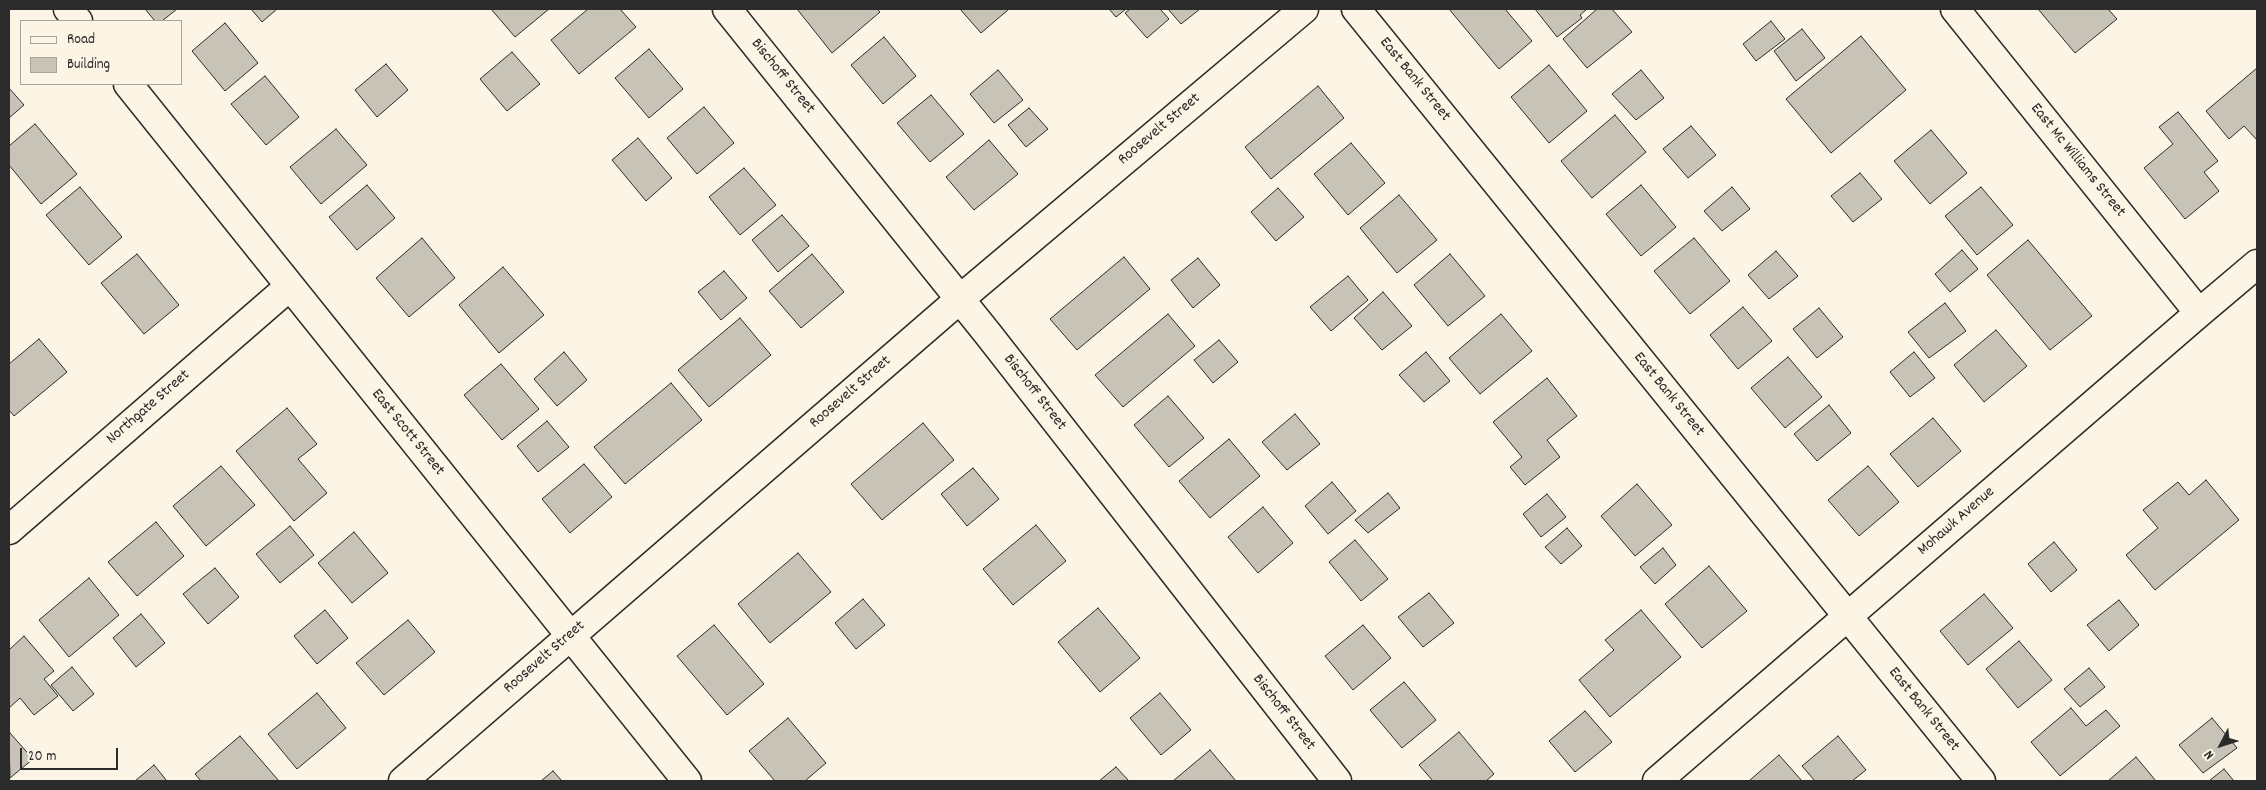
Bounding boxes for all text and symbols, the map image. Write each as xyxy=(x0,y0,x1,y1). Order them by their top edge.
legend xyxy=(20,20,182,85)
text: Road xyxy=(67,29,95,51)
street label: East Bank Street xyxy=(1374,34,1454,126)
street label: Bischoff Street xyxy=(746,35,818,119)
text: Building xyxy=(67,54,110,76)
street label: Roosevelt Street xyxy=(1115,90,1205,170)
street label: East Mc Williams Street xyxy=(2025,100,2129,222)
street label: East Bank Street xyxy=(1628,349,1708,441)
street label: Bischoff Street xyxy=(998,351,1070,435)
street label: Roosevelt Street xyxy=(806,352,896,434)
street label: Northgate Street xyxy=(103,367,195,449)
street label: East Scott Street xyxy=(366,386,448,480)
street label: Mohawk Avenue xyxy=(1915,483,1999,561)
street label: Roosevelt Street xyxy=(500,617,590,699)
street label: East Bank Street xyxy=(1883,664,1963,756)
street label: Bischoff Street xyxy=(1247,671,1319,755)
north arrow xyxy=(2196,720,2246,770)
scale bar xyxy=(22,738,120,770)
text: 20 m xyxy=(28,746,56,768)
text: N xyxy=(2200,746,2219,764)

